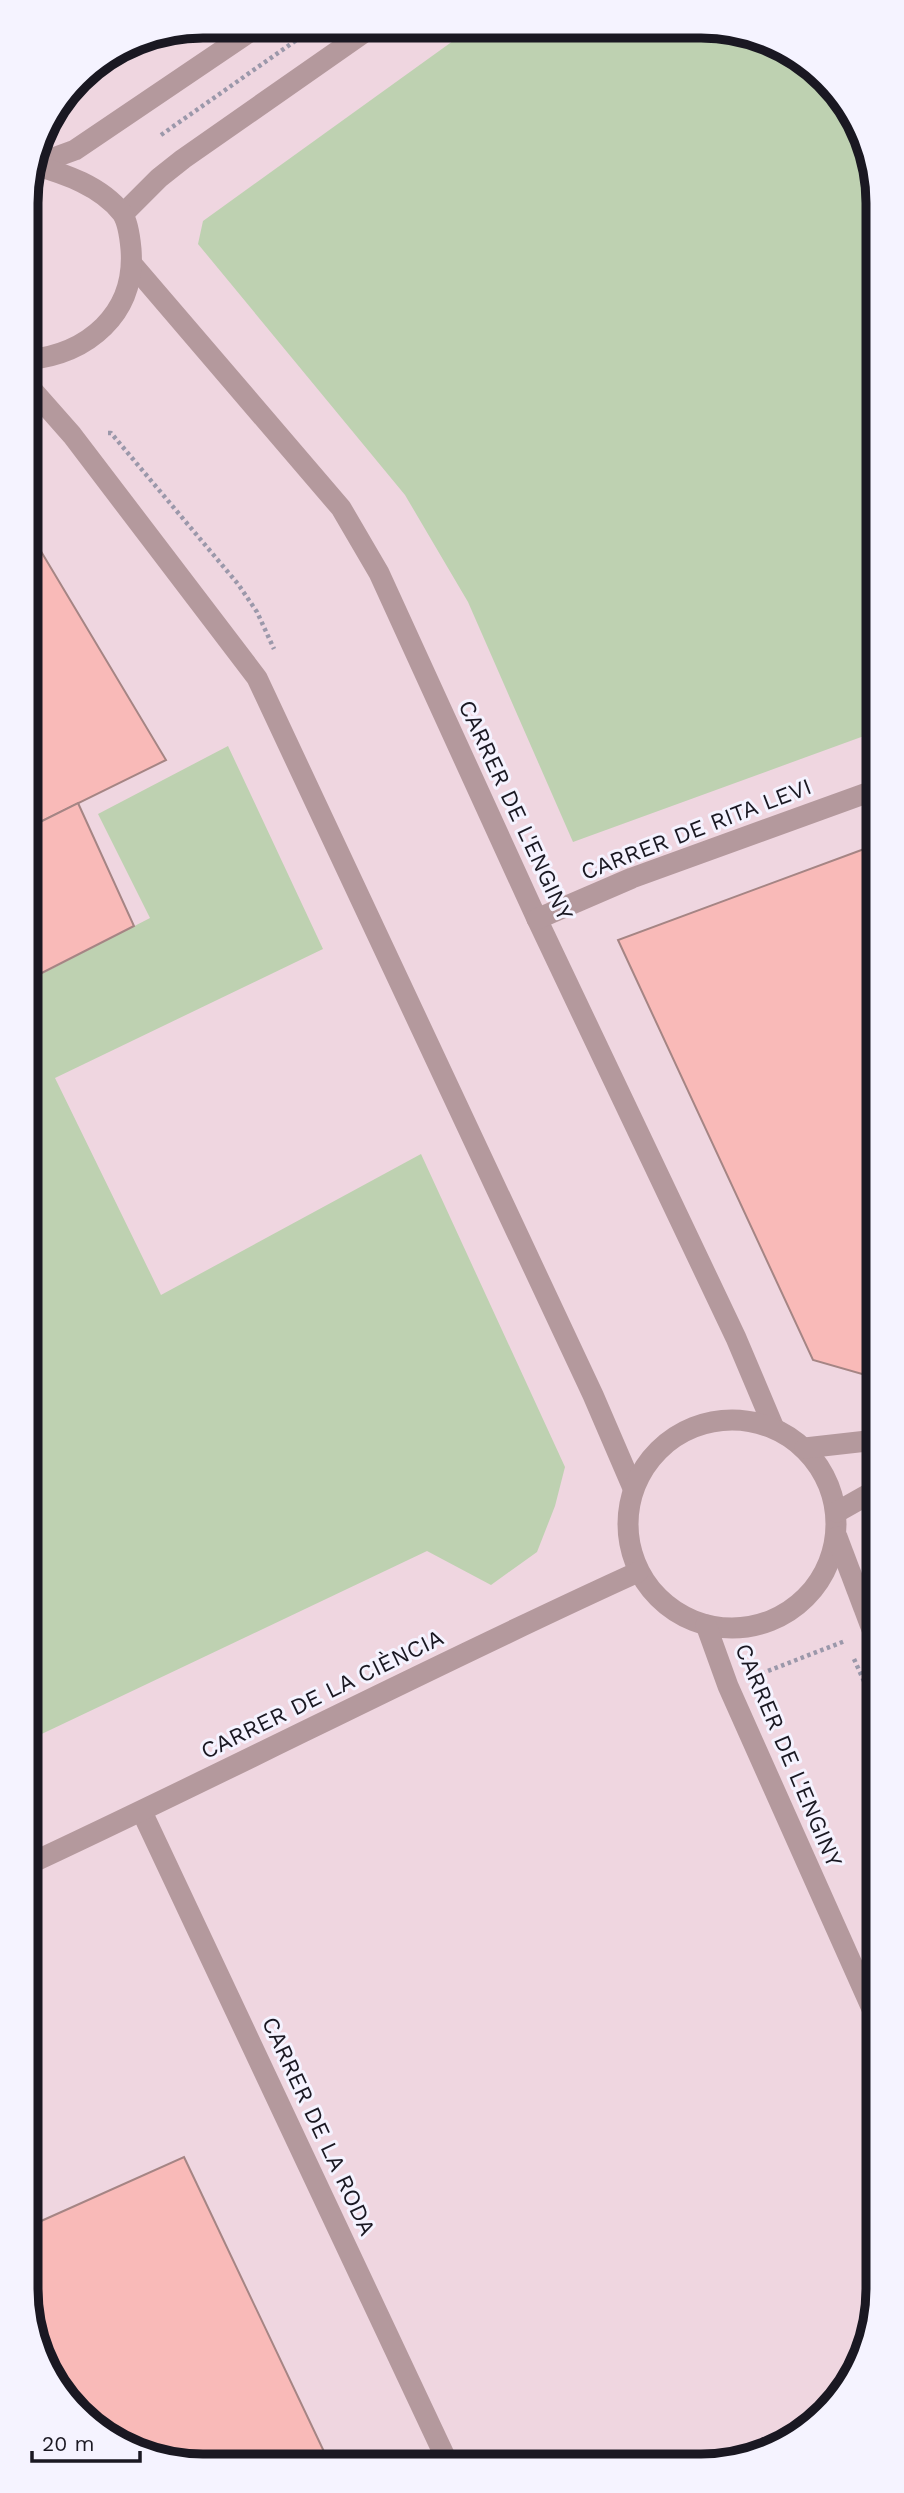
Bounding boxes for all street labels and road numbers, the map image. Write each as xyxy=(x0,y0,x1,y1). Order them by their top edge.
street label: CARRER DE L'ENGINY xyxy=(453,696,578,925)
street label: CARRER DE RITA LEVI xyxy=(577,773,815,886)
street label: CARRER DE LA CIÈNCIA xyxy=(197,1624,448,1765)
street label: CARRER DE L'ENGINY xyxy=(729,1639,848,1871)
street label: CARRER DE LA RODA xyxy=(256,2013,381,2240)

